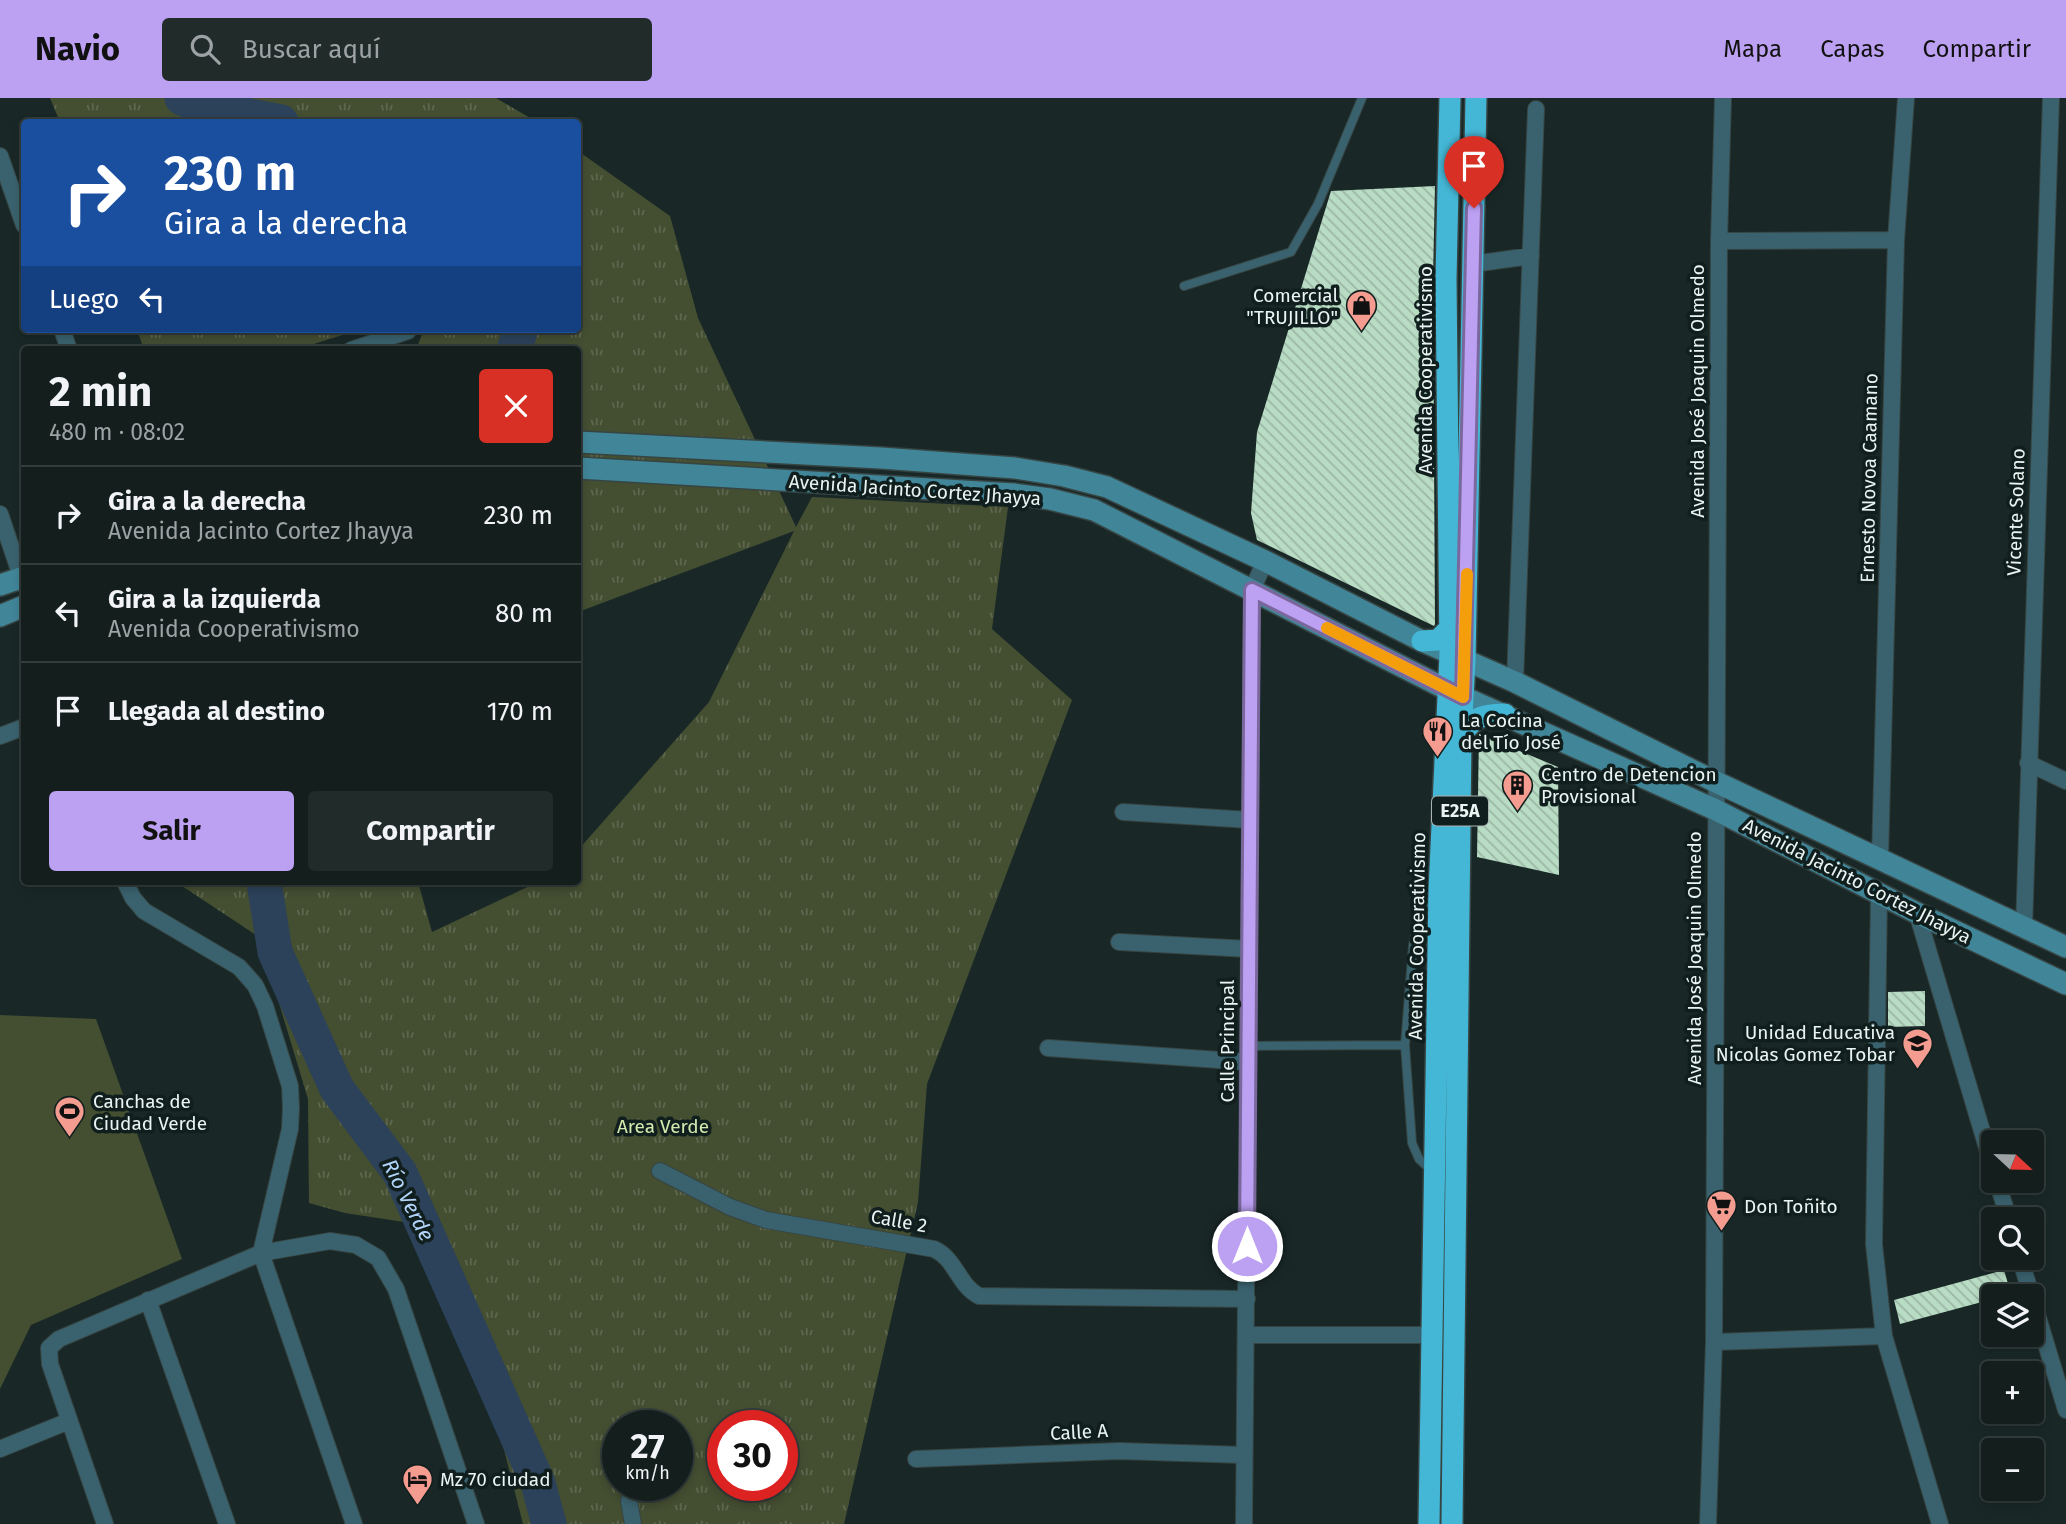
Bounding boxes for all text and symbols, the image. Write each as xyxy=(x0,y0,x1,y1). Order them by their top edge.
search box xyxy=(162,18,652,81)
text: Navio xyxy=(35,29,120,69)
icon: search xyxy=(186,30,224,68)
text: Buscar aquí xyxy=(242,34,380,65)
text: Mapa xyxy=(1723,35,1782,63)
text: Capas xyxy=(1820,35,1884,63)
text: Compartir xyxy=(1922,35,2031,63)
pin xyxy=(1444,136,1504,208)
text: 230 m xyxy=(164,144,296,203)
icon: right xyxy=(49,147,140,238)
icon: arrive xyxy=(1455,147,1493,185)
text: Gira a la derecha xyxy=(164,204,408,242)
street label: Avenida José Joaquin Olmedo xyxy=(1686,264,1709,518)
street label: Avenida Cooperativismo xyxy=(1414,266,1437,474)
icon: left xyxy=(133,280,171,318)
text: Luego xyxy=(49,284,119,315)
place label: Comercial "TRUJILLO" xyxy=(1246,284,1338,329)
shop icon: Comercial "TRUJILLO" xyxy=(1344,289,1378,333)
text: 2 min xyxy=(49,367,152,417)
button: close xyxy=(479,369,553,443)
street label: Ernesto Novoa Caamano xyxy=(1856,373,1882,583)
text: 480 m · 08:02 xyxy=(49,418,185,446)
street label: Vicente Solano xyxy=(2002,448,2030,576)
street label: Avenida Jacinto Cortez Jhayya xyxy=(788,470,1042,510)
text: Gira a la derecha xyxy=(108,486,306,517)
icon: right xyxy=(49,496,87,534)
text: 230 m xyxy=(484,500,553,531)
text: Avenida Jacinto Cortez Jhayya xyxy=(108,517,414,545)
text: Gira a la izquierda xyxy=(108,584,321,615)
icon: left xyxy=(49,594,87,632)
text: 80 m xyxy=(495,598,553,629)
text: Avenida Cooperativismo xyxy=(108,615,360,643)
icon: arrive xyxy=(49,692,87,730)
text: Llegada al destino xyxy=(108,696,325,727)
text: 170 m xyxy=(487,696,553,727)
place label: La Cocina del Tío José xyxy=(1461,709,1561,754)
restaurant icon: La Cocina del Tío José xyxy=(1421,714,1455,758)
place label: Centro de Detencion Provisional xyxy=(1541,763,1717,808)
building icon: Centro de Detencion Provisional xyxy=(1501,768,1535,812)
button: Salir xyxy=(49,791,294,871)
button: Compartir xyxy=(308,791,553,871)
road number: E25A xyxy=(1432,796,1488,826)
street label: Avenida Jacinto Cortez Jhayya xyxy=(1739,813,1975,949)
street label: Avenida José Joaquin Olmedo xyxy=(1683,831,1706,1085)
street label: Avenida Cooperativismo xyxy=(1404,832,1430,1040)
street label: Calle Principal xyxy=(1216,979,1239,1102)
place label: Unidad Educativa Nicolas Gomez Tobar xyxy=(1716,1021,1896,1066)
school or university icon: Unidad Educativa Nicolas Gomez Tobar xyxy=(1901,1026,1935,1070)
place label: Canchas de Ciudad Verde xyxy=(93,1090,207,1135)
sports icon: Canchas de Ciudad Verde xyxy=(53,1095,87,1139)
park label: Area Verde xyxy=(617,1115,709,1138)
north arrow xyxy=(1981,1130,2044,1194)
map controls xyxy=(1981,1130,2044,1501)
water label: Río Verde xyxy=(376,1155,440,1245)
supermarket icon: Don Toñito xyxy=(1704,1189,1738,1233)
place label: Don Toñito xyxy=(1744,1195,1838,1218)
street label: Calle 2 xyxy=(869,1205,929,1237)
button: search xyxy=(1981,1207,2044,1270)
position arrow xyxy=(1210,1209,1284,1283)
button: layers xyxy=(1981,1284,2044,1347)
button: + xyxy=(1981,1361,2044,1424)
speed limit sign: 30 xyxy=(707,1410,798,1501)
street label: Calle A xyxy=(1049,1419,1109,1445)
text: 27 xyxy=(630,1425,665,1467)
button: − xyxy=(1981,1438,2044,1501)
hotel icon: Mz 70 ciudad xyxy=(400,1462,434,1506)
text: km/h xyxy=(625,1462,670,1484)
place label: Mz 70 ciudad xyxy=(440,1468,551,1491)

